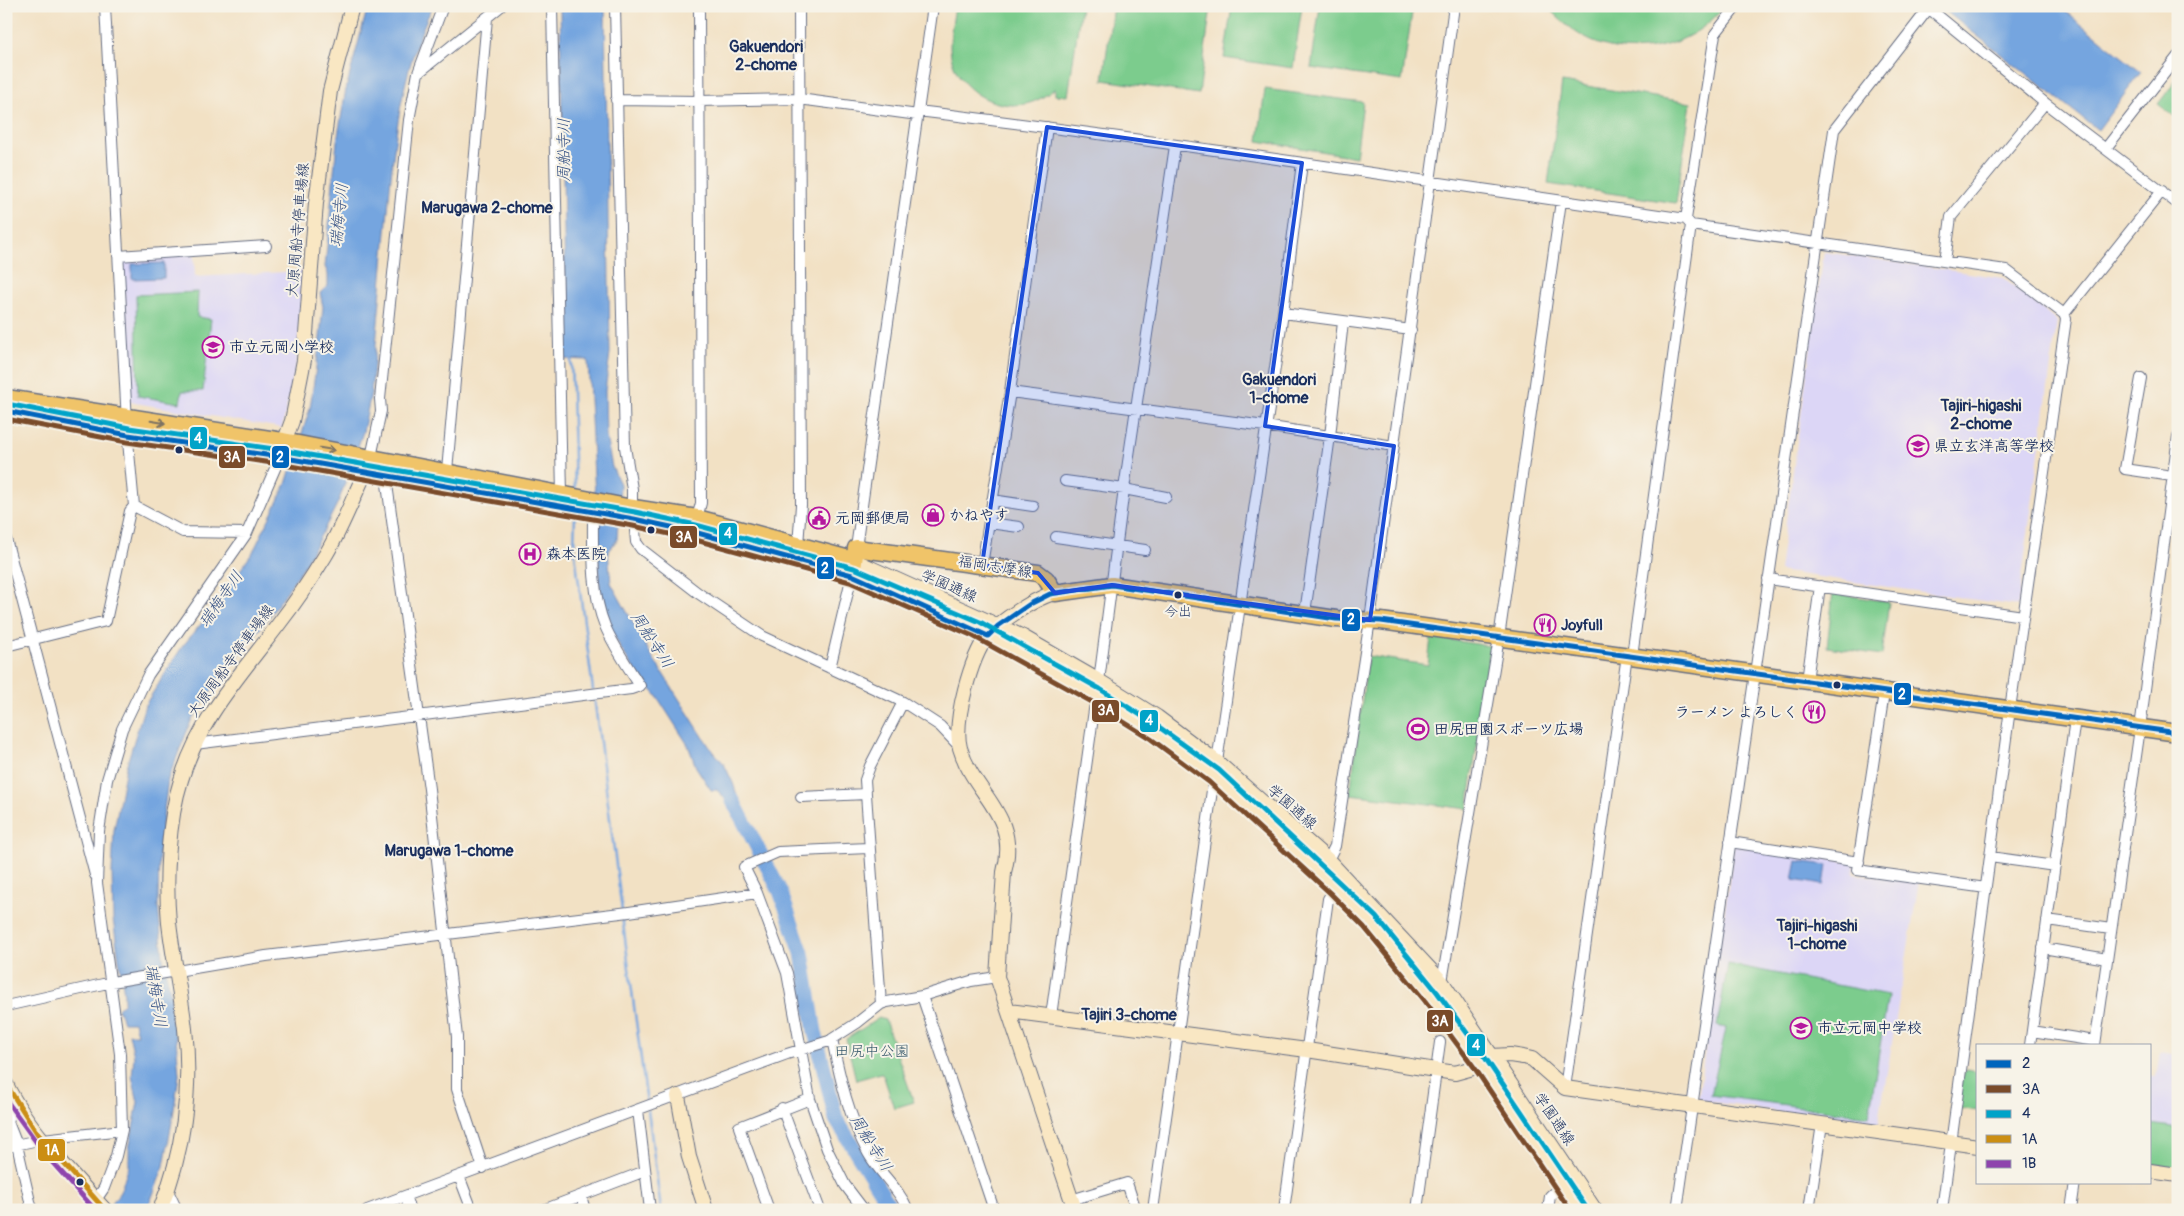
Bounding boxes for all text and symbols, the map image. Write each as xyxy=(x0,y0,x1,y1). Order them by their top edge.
district label: Gakuendori 2-chome xyxy=(729,37,803,75)
water label: 周船寺川 xyxy=(554,118,574,182)
street label: 大原周船寺停車場線 xyxy=(283,162,313,298)
water label: 瑞梅寺川 xyxy=(326,182,352,248)
district label: Marugawa 2-chome xyxy=(421,198,554,218)
school or university icon: 市立元岡小学校 xyxy=(201,335,225,359)
place label: 市立元岡小学校 xyxy=(229,338,334,357)
district label: Gakuendori 1-chome xyxy=(1242,370,1316,408)
district label: Tajiri-higashi 2-chome xyxy=(1940,396,2022,434)
one-way arrow xyxy=(150,417,166,427)
line badge: 4 xyxy=(189,426,208,450)
text: 4 xyxy=(194,430,203,447)
school or university icon: 県立玄洋高等学校 xyxy=(1906,434,1930,458)
place label: 県立玄洋高等学校 xyxy=(1934,437,2054,456)
unlabelled marker xyxy=(174,445,184,455)
line badge: 3A xyxy=(218,445,246,469)
line badge: 2 xyxy=(271,445,290,469)
one-way arrow xyxy=(319,445,335,455)
text: 3A xyxy=(224,449,240,466)
text: 2 xyxy=(276,449,284,466)
shop icon: かねやす xyxy=(921,503,945,527)
public building icon: 元岡郵便局 xyxy=(807,506,831,530)
place label: かねやす xyxy=(949,506,1009,525)
place label: 元岡郵便局 xyxy=(835,509,910,528)
line badge: 4 xyxy=(718,522,738,546)
unlabelled marker xyxy=(646,525,656,535)
line badge: 3A xyxy=(669,525,698,549)
text: 4 xyxy=(724,525,733,542)
text: 3A xyxy=(676,529,692,546)
hospital icon: 森本医院 xyxy=(518,542,542,566)
place label: 森本医院 xyxy=(546,545,606,564)
street label: 福岡志摩線 xyxy=(956,552,1034,582)
line badge: 2 xyxy=(816,556,835,580)
text: 2 xyxy=(821,560,829,577)
street label: 学園通線 xyxy=(918,565,980,607)
water label: 瑞梅寺川 xyxy=(194,567,248,631)
marker: 今出 xyxy=(1173,590,1183,600)
street label: 大原周船寺停車場線 xyxy=(184,601,278,721)
place label: 今出 xyxy=(1164,603,1192,620)
water label: 周船寺川 xyxy=(626,608,678,672)
line badge: 2 xyxy=(1341,608,1361,632)
text: 2 xyxy=(1347,611,1355,628)
restaurant icon: Joyfull xyxy=(1533,613,1557,637)
place label: Joyfull xyxy=(1561,616,1603,635)
unlabelled marker xyxy=(1832,680,1842,690)
line badge: 2 xyxy=(1893,682,1912,706)
text: 2 xyxy=(1898,686,1906,703)
line badge: 3A xyxy=(1091,699,1120,723)
restaurant icon: ラーメン よろしく xyxy=(1802,700,1826,724)
text: 3A xyxy=(1098,702,1114,719)
place label: ラーメン よろしく xyxy=(1675,703,1798,722)
line badge: 4 xyxy=(1139,709,1159,733)
text: 4 xyxy=(1145,712,1154,729)
sports icon: 田尻田園スポーツ広場 xyxy=(1406,717,1430,741)
place label: 田尻田園スポーツ広場 xyxy=(1434,720,1584,739)
street label: 学園通線 xyxy=(1263,780,1321,834)
district label: Marugawa 1-chome xyxy=(385,841,515,861)
district label: Tajiri-higashi 1-chome xyxy=(1776,916,1858,954)
water label: 瑞梅寺川 xyxy=(141,963,171,1029)
district label: Tajiri 3-chome xyxy=(1080,1005,1178,1025)
line badge: 3A xyxy=(1426,1009,1454,1033)
text: 3A xyxy=(1432,1013,1448,1030)
school or university icon: 市立元岡中学校 xyxy=(1789,1016,1813,1040)
place label: 市立元岡中学校 xyxy=(1817,1019,1922,1038)
line badge: 4 xyxy=(1466,1033,1486,1057)
text: 4 xyxy=(1472,1037,1481,1054)
park label: 田尻中公園 xyxy=(834,1042,910,1061)
legend xyxy=(1976,1044,2152,1184)
text: 2 xyxy=(2022,1054,2030,1073)
text: 3A xyxy=(2022,1080,2040,1099)
street label: 学園通線 xyxy=(1529,1089,1579,1149)
text: 4 xyxy=(2022,1104,2031,1123)
water label: 周船寺川 xyxy=(846,1111,896,1175)
text: 1A xyxy=(2022,1130,2038,1149)
line badge: 1A xyxy=(37,1138,66,1162)
text: 1A xyxy=(45,1142,59,1159)
text: 1B xyxy=(2022,1154,2036,1173)
unlabelled marker xyxy=(75,1177,85,1187)

